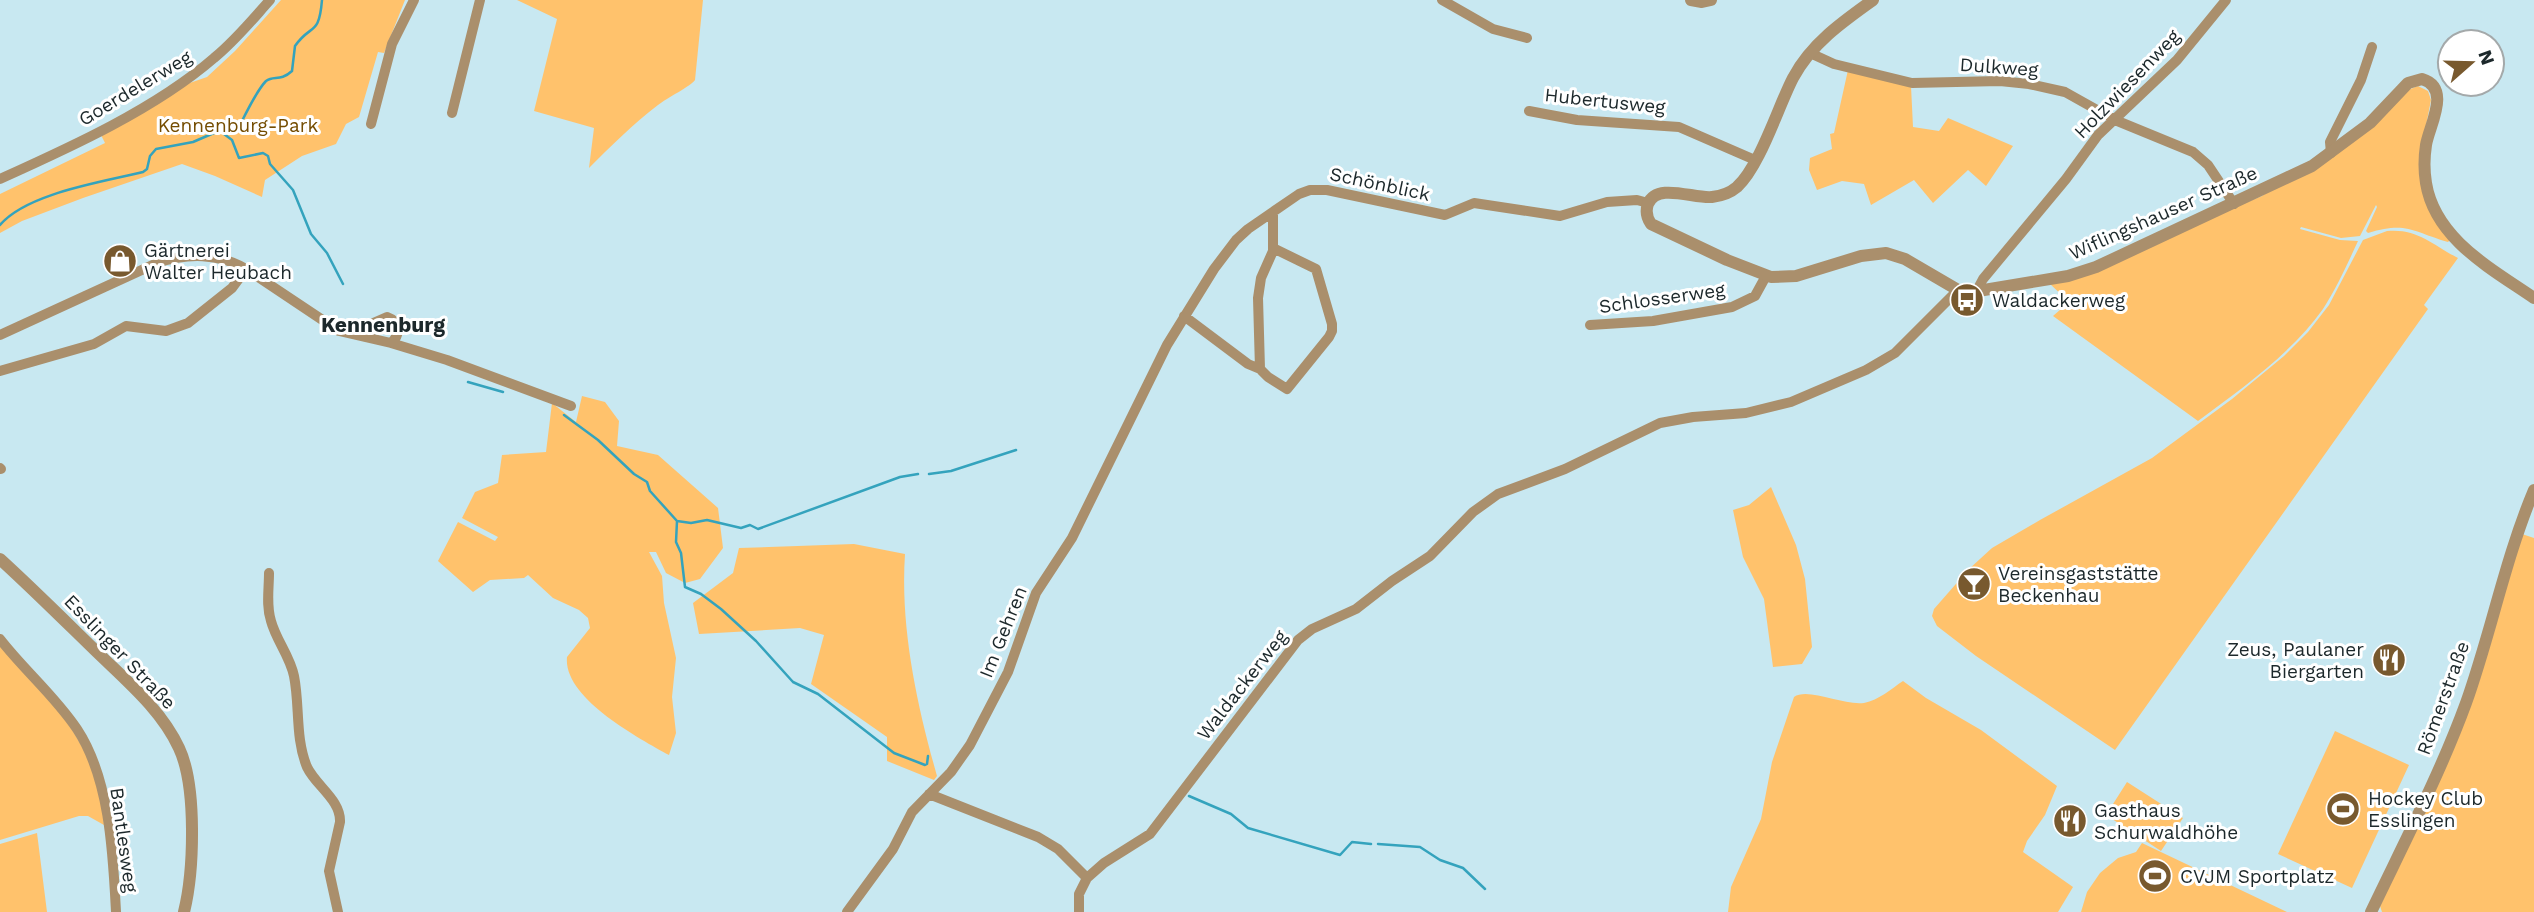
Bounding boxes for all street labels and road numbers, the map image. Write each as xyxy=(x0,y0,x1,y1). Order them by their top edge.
street label: Holzwiesenweg xyxy=(2069,24,2185,143)
street label: Goerdelerweg xyxy=(74,45,196,131)
street label: Dulkweg xyxy=(1959,53,2040,81)
street label: Hubertusweg xyxy=(1543,83,1667,119)
street label: Wiflingshauser Straße xyxy=(2065,161,2261,265)
street label: Schönblick xyxy=(1328,162,1432,206)
street label: Schlosserweg xyxy=(1597,278,1727,318)
street label: Im Gehren xyxy=(974,583,1032,681)
street label: Esslinger Straße xyxy=(59,590,181,714)
street label: Waldackerweg xyxy=(1192,625,1293,745)
street label: Römerstraße xyxy=(2412,638,2474,758)
street label: Bantlesweg xyxy=(105,786,143,895)

